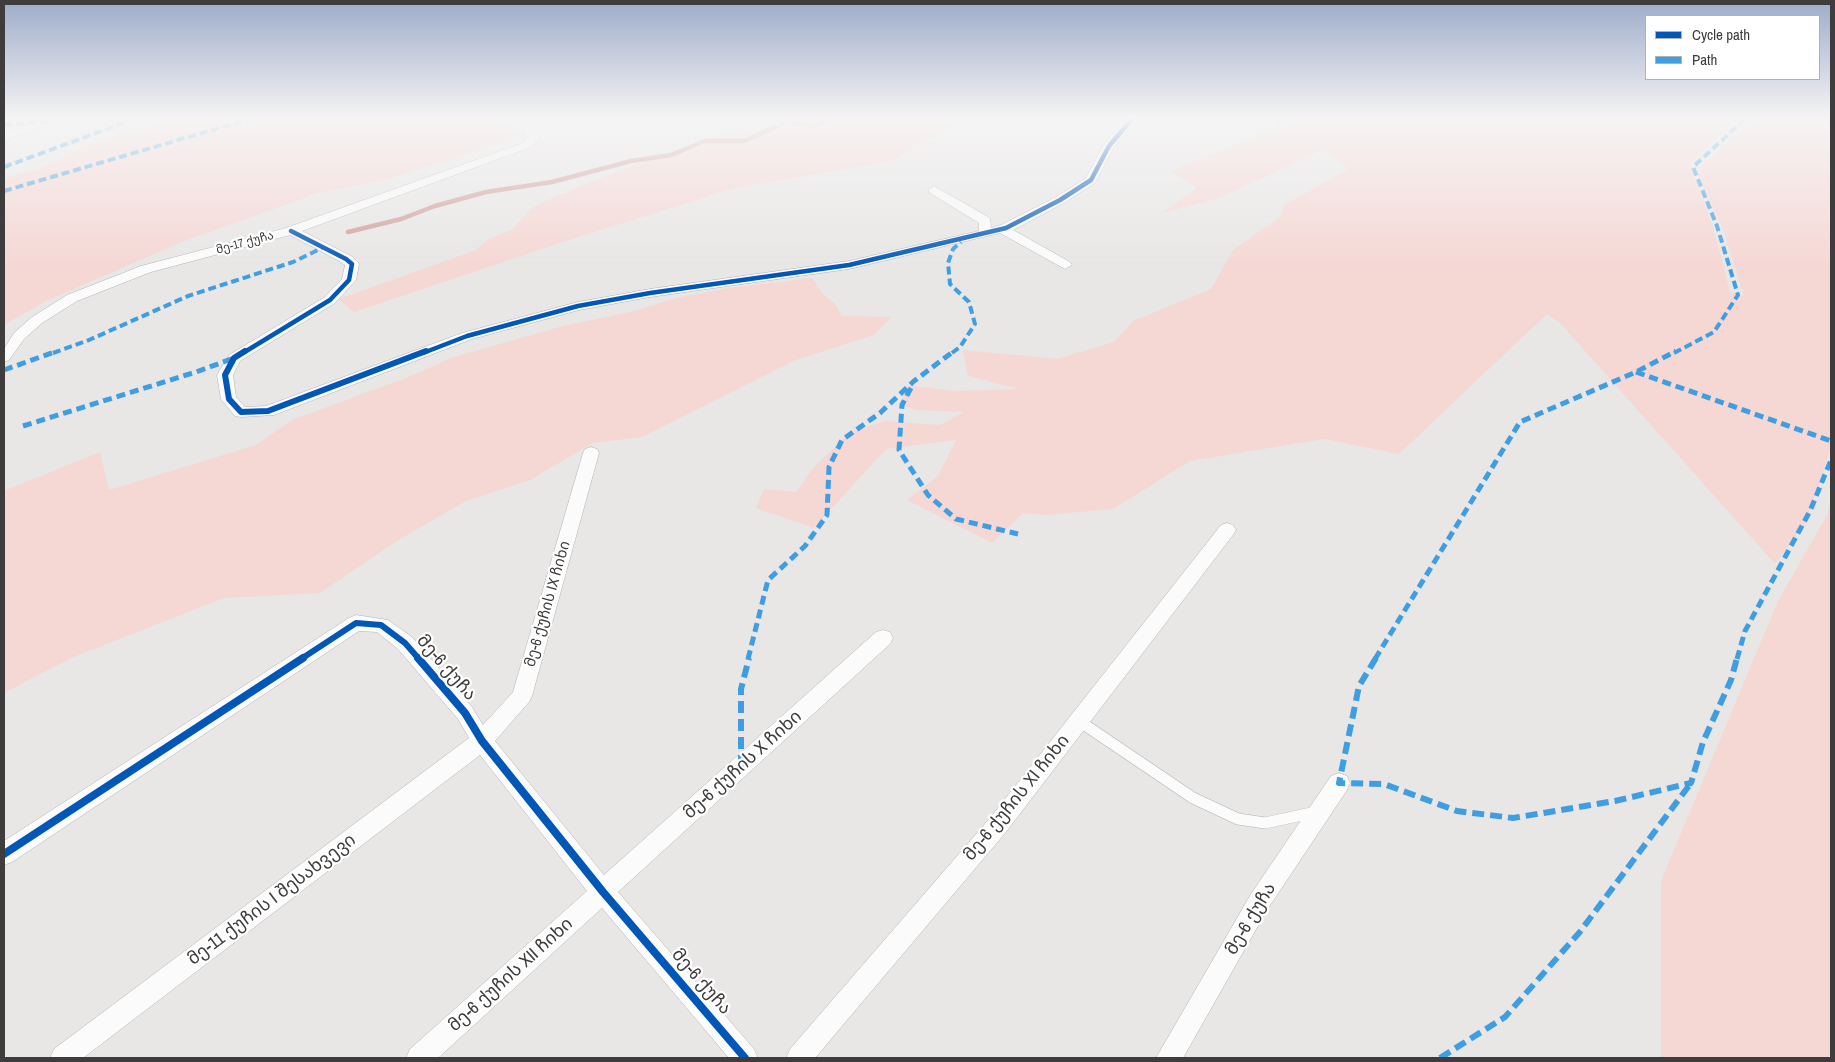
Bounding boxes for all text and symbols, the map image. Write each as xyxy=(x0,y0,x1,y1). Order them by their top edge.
legend xyxy=(1645,15,1820,80)
text: Cycle path xyxy=(1692,24,1750,45)
text: Path xyxy=(1692,49,1717,70)
street label: მე-17 ქუჩა xyxy=(215,228,275,258)
street label: მე-6 ქუჩის IX ჩიხი xyxy=(521,539,575,669)
street label: მე-6 ქუჩა xyxy=(411,631,481,705)
street label: მე-6 ქუჩის X ჩიხი xyxy=(679,706,807,824)
street label: მე-6 ქუჩის XI ჩიხი xyxy=(959,731,1075,865)
street label: მე-11 ქუჩის I შესახვევი xyxy=(184,830,360,970)
street label: მე-6 ქუჩა xyxy=(1221,879,1281,959)
street label: მე-6 ქუჩის XII ჩიხი xyxy=(444,913,578,1037)
street label: მე-6 ქუჩა xyxy=(666,945,736,1019)

